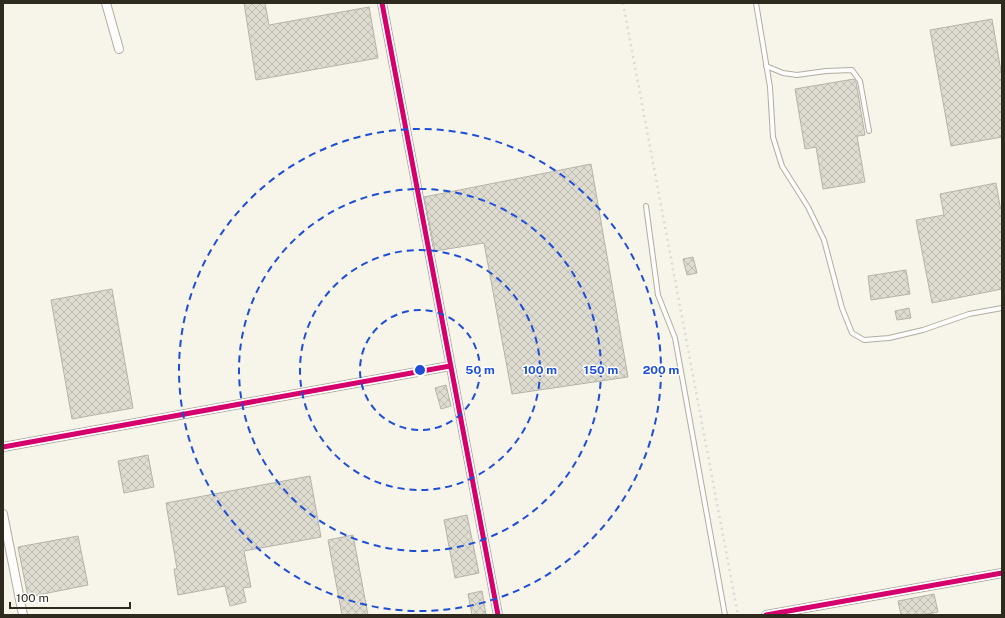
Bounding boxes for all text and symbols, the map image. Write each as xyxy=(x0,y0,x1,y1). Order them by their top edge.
centre of rings xyxy=(413,363,427,377)
text: 50 m xyxy=(465,363,495,377)
text: 100 m xyxy=(523,363,557,377)
text: 150 m xyxy=(584,363,618,377)
text: 200 m xyxy=(643,363,679,377)
scale bar xyxy=(10,584,130,610)
text: 100 m xyxy=(16,591,49,605)

